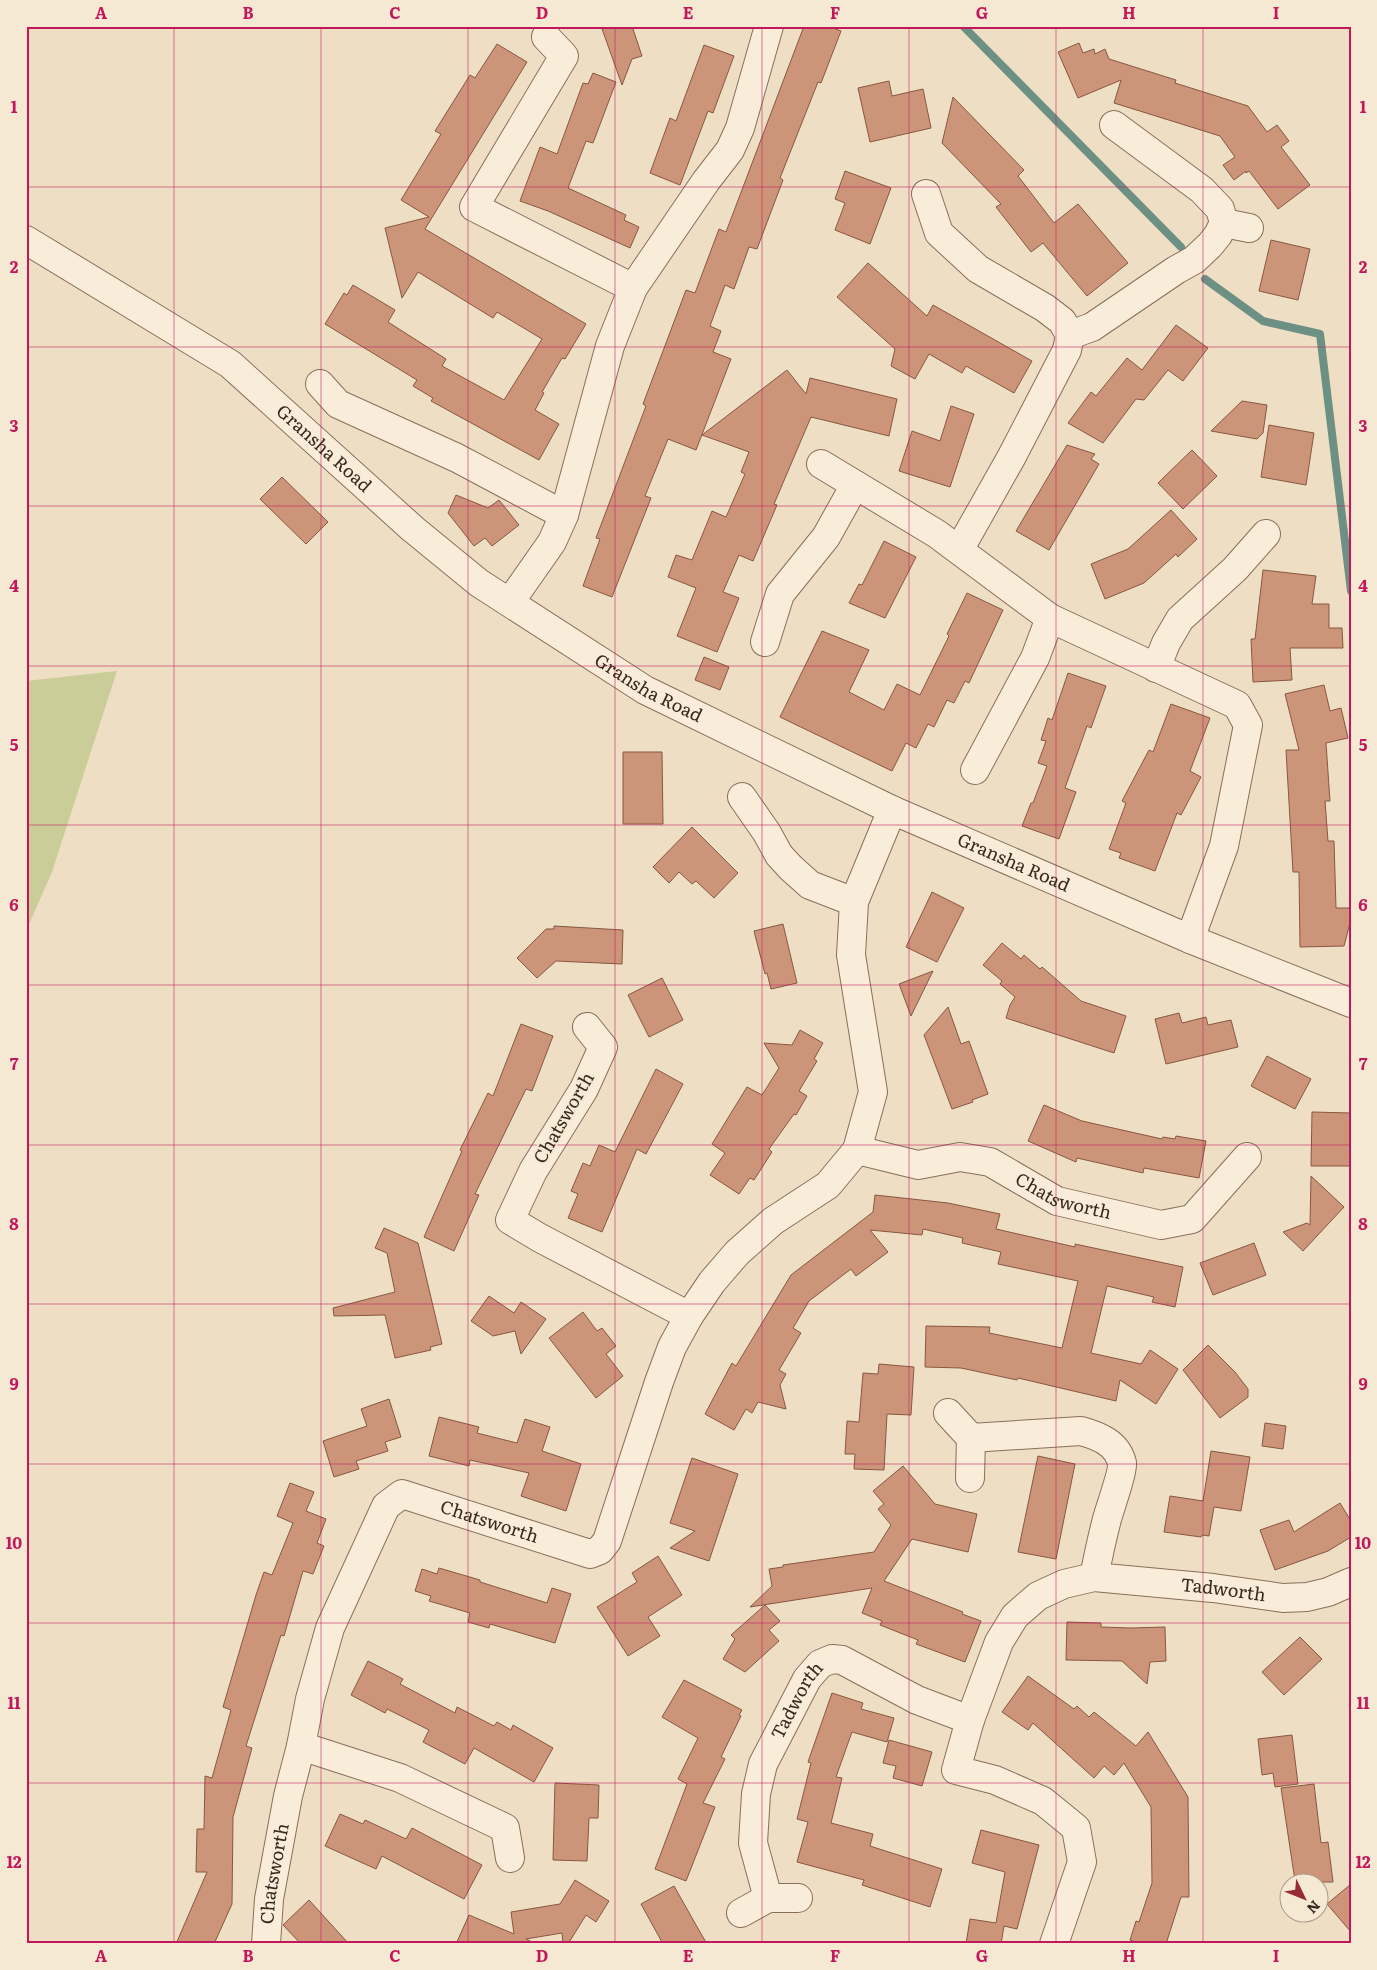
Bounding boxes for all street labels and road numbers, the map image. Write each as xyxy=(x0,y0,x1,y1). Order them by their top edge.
street label: Gransha Road xyxy=(271,397,379,498)
street label: Gransha Road xyxy=(590,646,708,728)
street label: Gransha Road xyxy=(954,825,1075,898)
street label: Chatsworth xyxy=(526,1066,600,1168)
street label: Chatsworth xyxy=(1011,1165,1114,1225)
street label: Chatsworth xyxy=(437,1492,542,1549)
street label: Tadworth xyxy=(1180,1570,1268,1607)
street label: Tadworth xyxy=(763,1655,829,1744)
street label: Chatsworth xyxy=(252,1821,295,1925)

